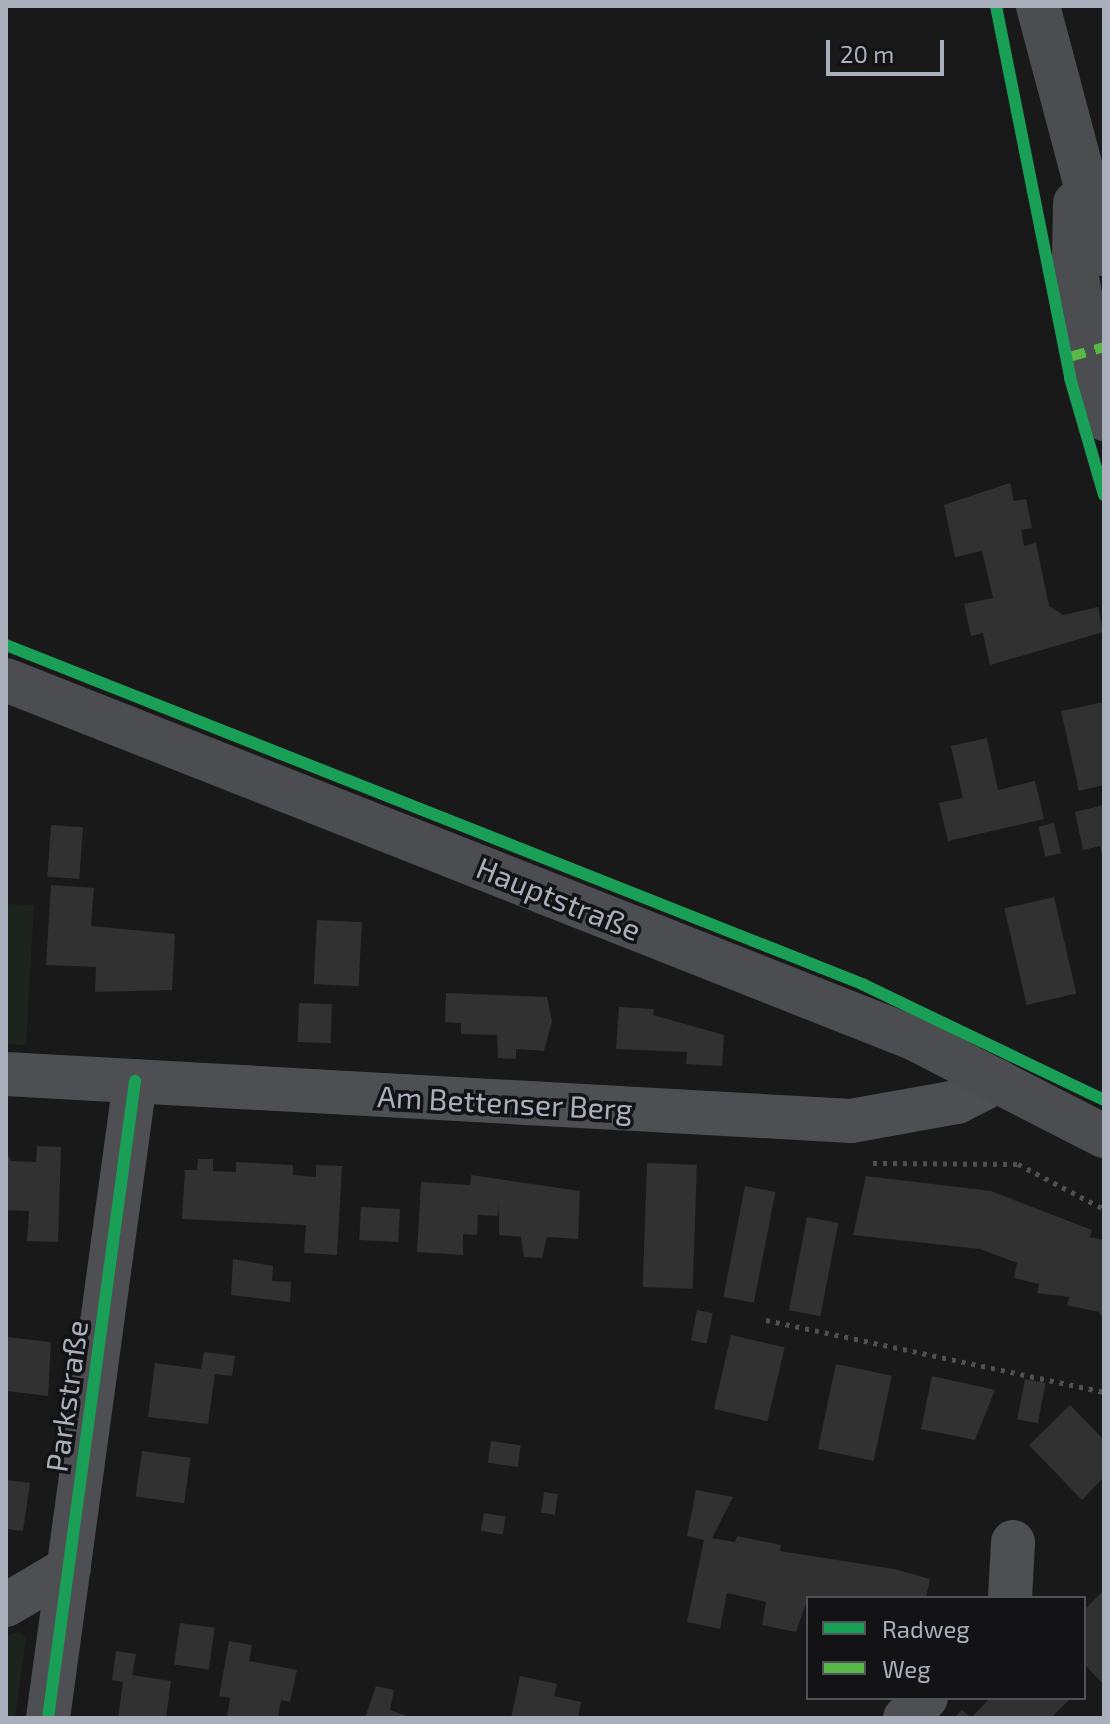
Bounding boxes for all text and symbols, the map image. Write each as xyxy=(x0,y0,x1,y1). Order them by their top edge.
scale bar xyxy=(830,24,948,74)
text: 20 m xyxy=(840,39,894,68)
street label: Hauptstraße xyxy=(472,849,646,947)
street label: Am Bettenser Berg xyxy=(376,1077,634,1127)
street label: Parkstraße xyxy=(38,1318,94,1474)
legend xyxy=(806,1596,1086,1700)
text: Radweg xyxy=(882,1614,970,1643)
text: Weg xyxy=(882,1654,931,1683)

